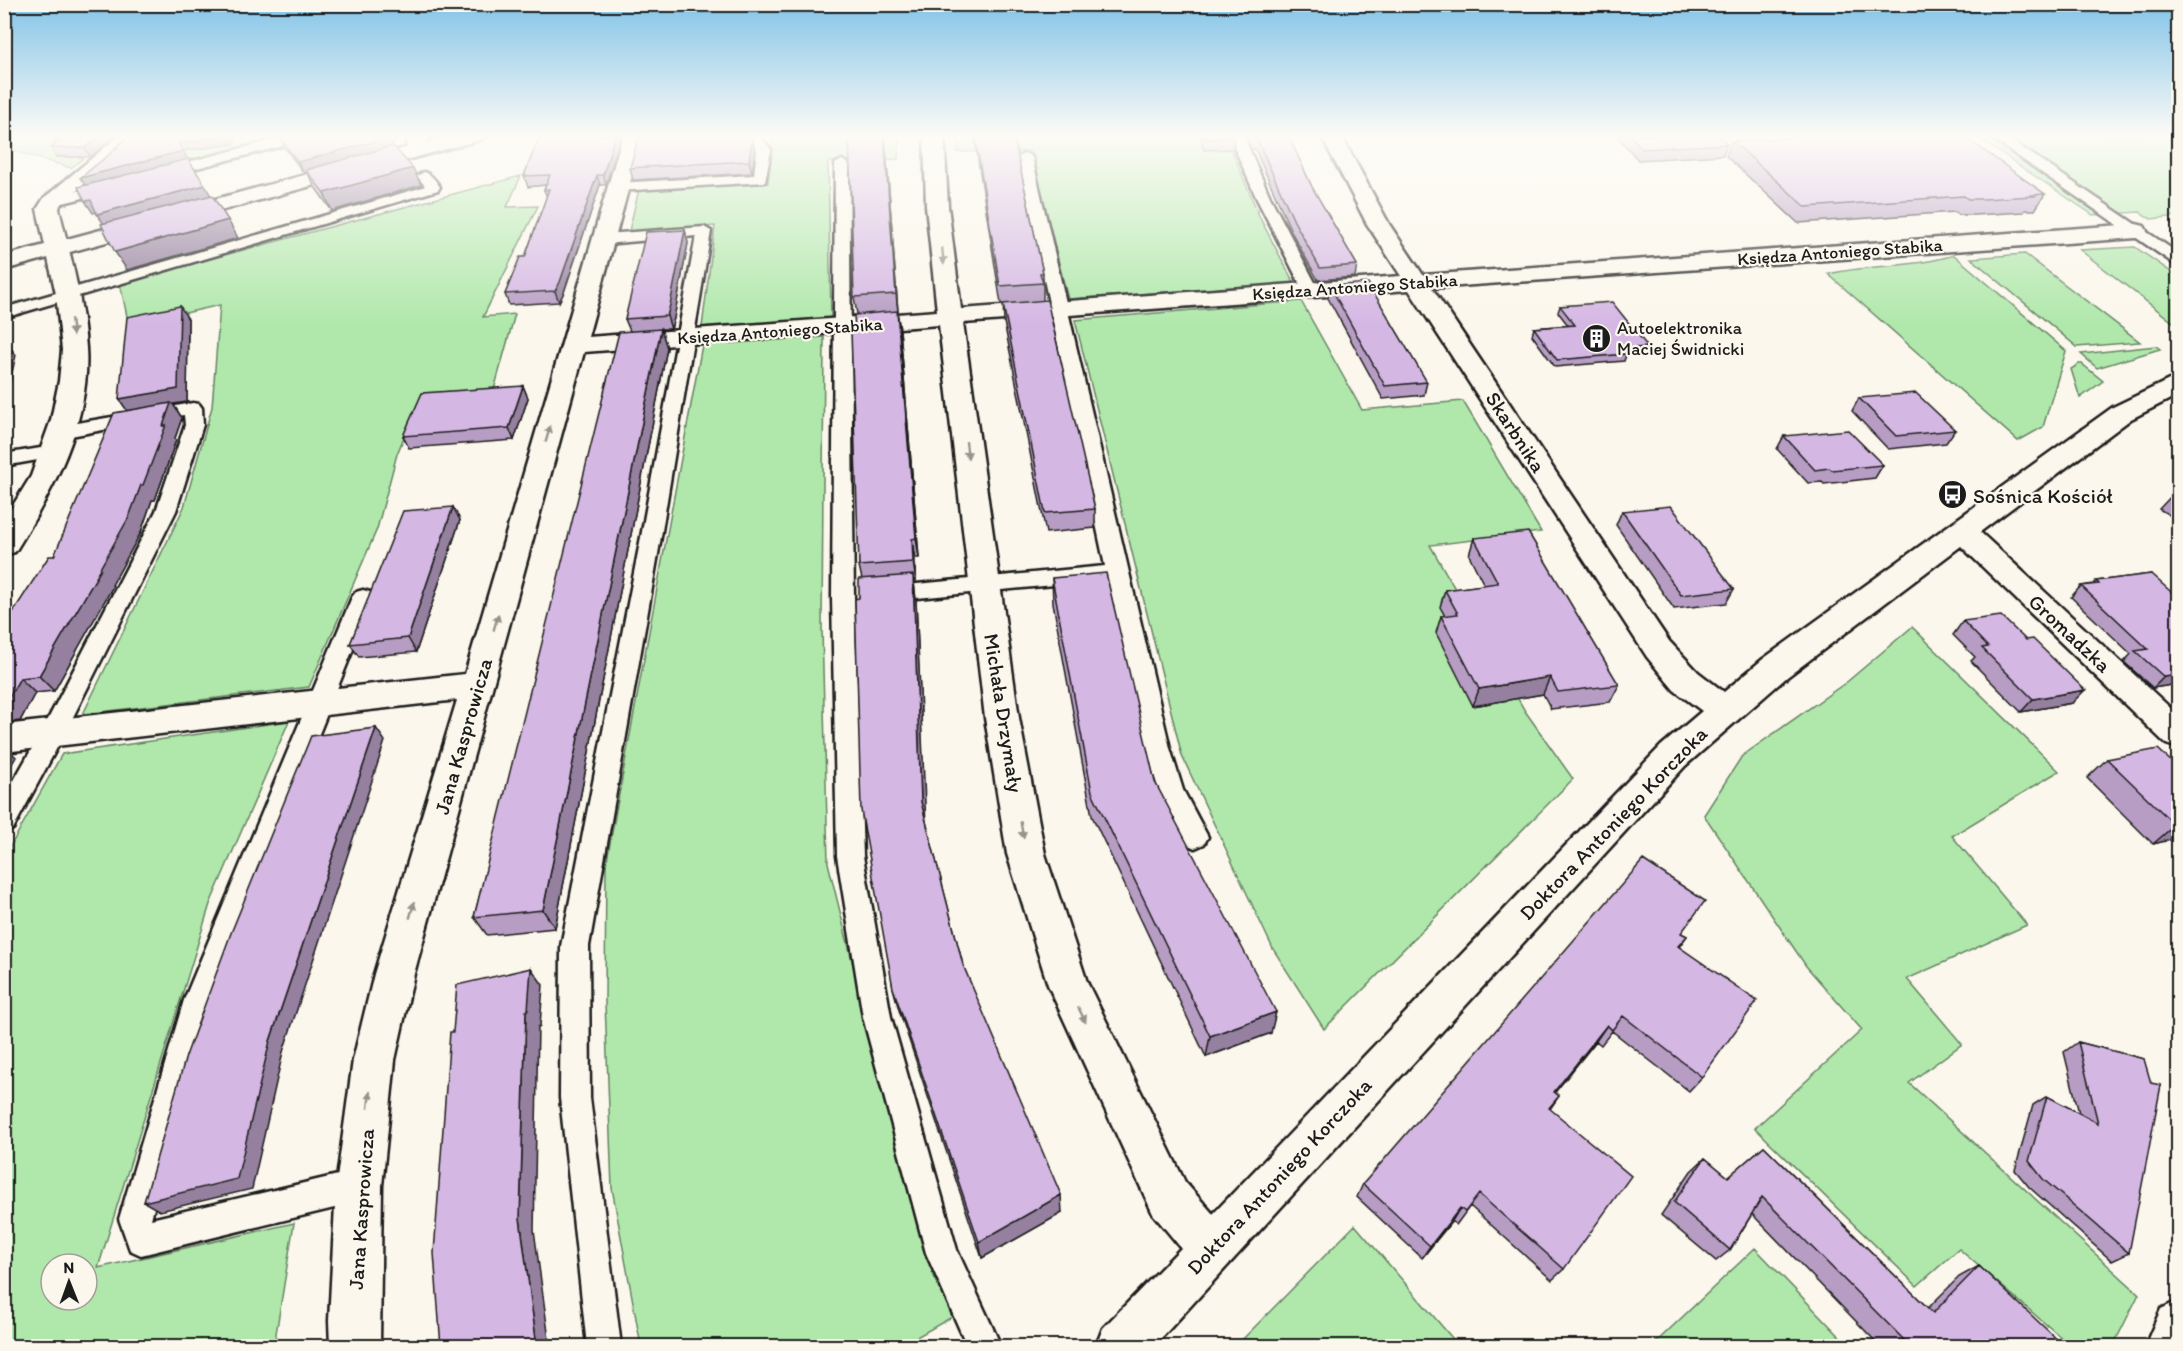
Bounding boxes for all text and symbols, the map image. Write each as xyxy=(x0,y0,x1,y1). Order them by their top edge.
street label: Księdza Antoniego Stabika xyxy=(1737,234,1944,270)
one-way arrow xyxy=(938,247,948,266)
street label: Księdza Antoniego Stabika xyxy=(1252,269,1459,305)
street label: Księdza Antoniego Stabika xyxy=(677,313,884,349)
one-way arrow xyxy=(67,317,77,336)
place label: Autoelektronika Maciej Świdnicki xyxy=(1617,317,1744,360)
building icon: Autoelektronika Maciej Świdnicki xyxy=(1580,322,1612,354)
street label: Skarbnika xyxy=(1481,387,1551,477)
one-way arrow xyxy=(544,425,554,443)
one-way arrow xyxy=(963,440,972,459)
bus stop icon: Sośnica Kościół xyxy=(1936,479,1968,511)
place label: Sośnica Kościół xyxy=(1973,483,2113,508)
street label: Gromadzka xyxy=(2024,589,2116,678)
one-way arrow xyxy=(492,613,501,631)
street label: Michała Drzymały xyxy=(979,632,1029,794)
street label: Jana Kasprowicza xyxy=(429,655,497,817)
street label: Doktora Antoniego Korczoka xyxy=(1514,721,1712,925)
one-way arrow xyxy=(1018,820,1027,839)
one-way arrow xyxy=(408,901,417,919)
one-way arrow xyxy=(1077,1006,1086,1023)
street label: Doktora Antoniego Korczoka xyxy=(1181,1073,1377,1279)
one-way arrow xyxy=(365,1090,374,1109)
street label: Jana Kasprowicza xyxy=(343,1128,379,1290)
north arrow xyxy=(39,1252,99,1312)
text: N xyxy=(63,1258,74,1277)

